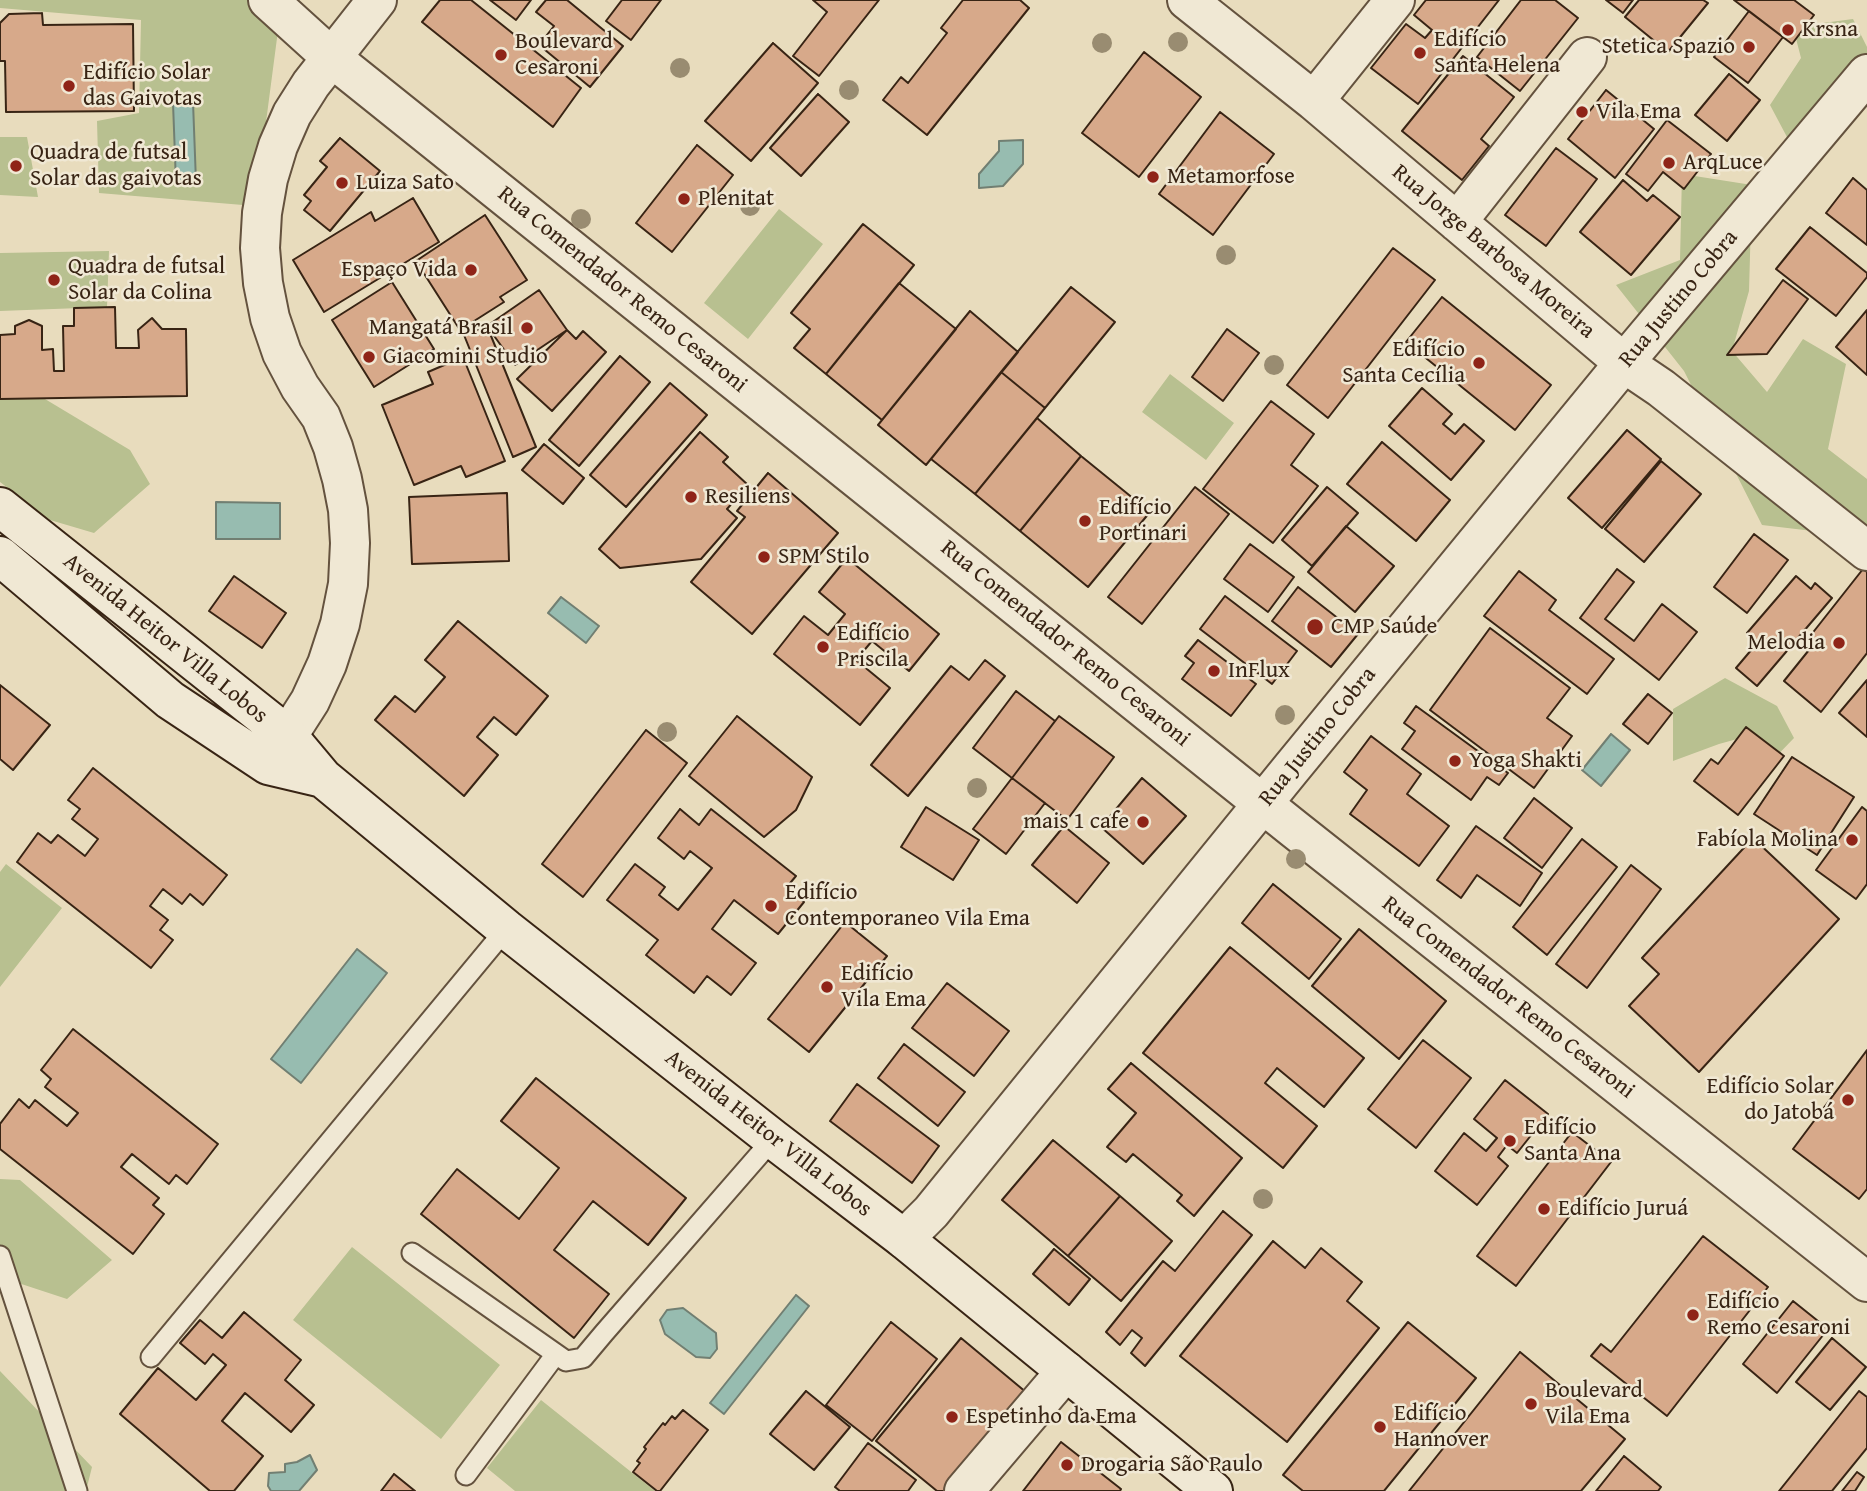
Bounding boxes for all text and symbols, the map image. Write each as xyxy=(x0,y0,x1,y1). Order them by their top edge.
place label: Krsna xyxy=(1802,16,1858,44)
marker: Krsna xyxy=(1780,22,1796,38)
place label: Edifício Santa Helena xyxy=(1434,26,1560,80)
place label: Boulevard Cesaroni xyxy=(515,28,613,82)
place label: Stetica Spazio xyxy=(1601,33,1735,61)
marker: Stetica Spazio xyxy=(1741,39,1757,55)
marker: Edifício Santa Helena xyxy=(1412,45,1428,61)
marker: Boulevard Cesaroni xyxy=(493,47,509,63)
place label: Edifício Solar das Gaivotas xyxy=(83,59,210,113)
marker: Edifício Solar das Gaivotas xyxy=(61,78,77,94)
place label: Vila Ema xyxy=(1596,98,1681,126)
marker: Vila Ema xyxy=(1574,104,1590,120)
place label: Quadra de futsal Solar das gaivotas xyxy=(30,139,202,193)
place label: ArqLuce xyxy=(1683,149,1763,177)
marker: ArqLuce xyxy=(1661,155,1677,171)
marker: Quadra de futsal Solar das gaivotas xyxy=(8,158,24,174)
street label: Rua Jorge Barbosa Moreira xyxy=(1386,159,1600,345)
place label: Metamorfose xyxy=(1167,163,1295,191)
place label: Luiza Sato xyxy=(356,169,454,197)
marker: Metamorfose xyxy=(1145,169,1161,185)
marker: Luiza Sato xyxy=(334,175,350,191)
street label: Rua Comendador Remo Cesaroni xyxy=(492,181,752,399)
place label: Plenitat xyxy=(698,185,774,213)
marker: Plenitat xyxy=(676,191,692,207)
street label: Rua Justino Cobra xyxy=(1613,225,1745,373)
place label: Quadra de futsal Solar da Colina xyxy=(68,253,225,307)
place label: Espaço Vida xyxy=(341,256,457,284)
marker: Espaço Vida xyxy=(463,262,479,278)
marker: Quadra de futsal Solar da Colina xyxy=(46,272,62,288)
place label: Mangatá Brasil xyxy=(369,314,513,342)
marker: Mangatá Brasil xyxy=(519,320,535,336)
place label: Edifício Santa Cecília xyxy=(1342,336,1465,390)
place label: Giacomini Studio xyxy=(383,343,548,371)
marker: Giacomini Studio xyxy=(361,349,377,365)
marker: Edifício Santa Cecília xyxy=(1471,355,1487,371)
place label: Resiliens xyxy=(705,483,790,511)
marker: Resiliens xyxy=(683,489,699,505)
place label: Edifício Portinari xyxy=(1099,494,1187,548)
marker: Edifício Portinari xyxy=(1077,513,1093,529)
street label: Rua Comendador Remo Cesaroni xyxy=(935,535,1195,753)
place label: SPM Stilo xyxy=(778,543,870,571)
street label: Avenida Heitor Villa Lobos xyxy=(57,548,273,730)
marker: SPM Stilo xyxy=(756,549,772,565)
place label: CMP Saúde xyxy=(1331,613,1437,641)
marker: CMP Saúde xyxy=(1305,617,1325,637)
place label: Edifício Priscila xyxy=(837,620,910,674)
place label: Melodia xyxy=(1748,629,1825,657)
marker: Melodia xyxy=(1831,635,1847,651)
marker: Edifício Priscila xyxy=(815,639,831,655)
place label: InFlux xyxy=(1228,657,1290,685)
street label: Rua Justino Cobra xyxy=(1253,662,1383,812)
marker: InFlux xyxy=(1206,663,1222,679)
place label: Yoga Shakti xyxy=(1469,747,1582,775)
marker: Yoga Shakti xyxy=(1447,753,1463,769)
place label: mais 1 cafe xyxy=(1023,808,1129,836)
marker: mais 1 cafe xyxy=(1135,814,1151,830)
place label: Fabíola Molina xyxy=(1697,826,1838,854)
marker: Fabíola Molina xyxy=(1844,832,1860,848)
place label: Edifício Contemporaneo Vila Ema xyxy=(785,879,1030,933)
street label: Rua Comendador Remo Cesaroni xyxy=(1376,891,1640,1105)
marker: Edifício Contemporaneo Vila Ema xyxy=(763,898,779,914)
place label: Edifício Vila Ema xyxy=(841,960,926,1014)
marker: Edifício Vila Ema xyxy=(819,979,835,995)
street label: Avenida Heitor Villa Lobos xyxy=(659,1045,877,1223)
place label: Edifício Solar do Jatobá xyxy=(1707,1073,1834,1127)
marker: Edifício Solar do Jatobá xyxy=(1840,1092,1856,1108)
place label: Edifício Santa Ana xyxy=(1524,1114,1621,1168)
marker: Edifício Santa Ana xyxy=(1502,1133,1518,1149)
place label: Edifício Juruá xyxy=(1558,1195,1688,1223)
marker: Edifício Juruá xyxy=(1536,1201,1552,1217)
place label: Edifício Remo Cesaroni xyxy=(1707,1288,1850,1342)
marker: Edifício Remo Cesaroni xyxy=(1685,1307,1701,1323)
place label: Boulevard Vila Ema xyxy=(1545,1377,1643,1431)
marker: Boulevard Vila Ema xyxy=(1523,1396,1539,1412)
place label: Edifício Hannover xyxy=(1394,1400,1488,1454)
place label: Espetinho da Ema xyxy=(966,1403,1137,1431)
marker: Espetinho da Ema xyxy=(944,1409,960,1425)
marker: Edifício Hannover xyxy=(1372,1419,1388,1435)
place label: Drogaria São Paulo xyxy=(1081,1451,1263,1479)
marker: Drogaria São Paulo xyxy=(1059,1457,1075,1473)

